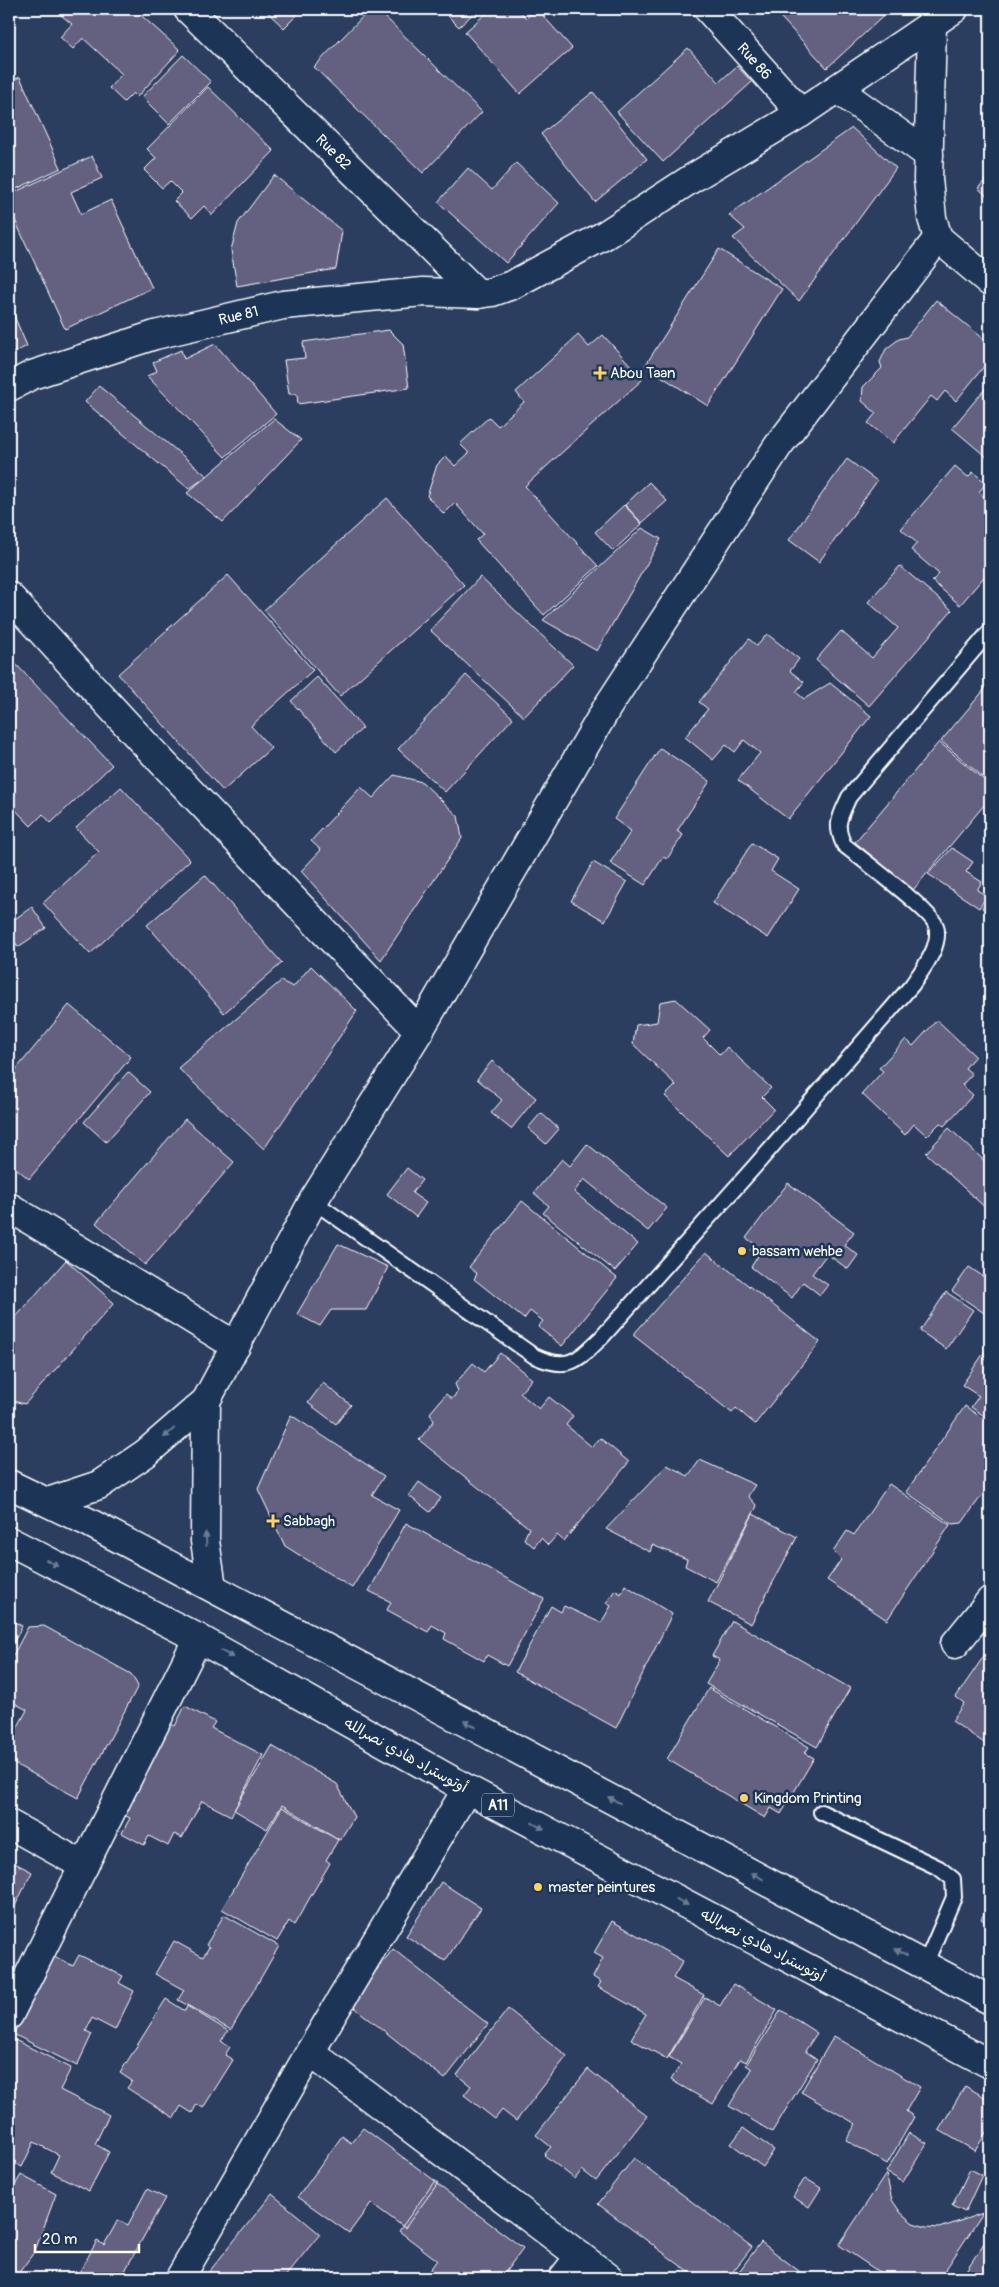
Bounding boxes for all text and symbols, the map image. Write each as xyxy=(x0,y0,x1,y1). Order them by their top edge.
street label: Rue 86 xyxy=(733,39,776,84)
street label: Rue 82 xyxy=(311,131,355,174)
street label: Rue 81 xyxy=(217,302,260,330)
place label: Abou Taan xyxy=(610,364,675,383)
marker: Abou Taan xyxy=(594,367,606,379)
place label: bassam wehbe xyxy=(752,1242,843,1261)
marker: bassam wehbe xyxy=(736,1245,748,1257)
one-way arrow xyxy=(163,1427,175,1438)
place label: Sabbagh xyxy=(283,1512,335,1531)
marker: Sabbagh xyxy=(267,1515,279,1527)
one-way arrow xyxy=(201,1531,209,1547)
one-way arrow xyxy=(45,1559,60,1567)
one-way arrow xyxy=(221,1650,234,1659)
street label: أوتوستراد هادي نصرالله xyxy=(340,1714,471,1798)
one-way arrow xyxy=(463,1720,477,1728)
place label: Kingdom Printing xyxy=(754,1789,862,1808)
marker: Kingdom Printing xyxy=(738,1792,750,1804)
road number: A11 xyxy=(482,1794,514,1816)
one-way arrow xyxy=(606,1796,621,1804)
one-way arrow xyxy=(531,1822,545,1830)
one-way arrow xyxy=(750,1872,764,1880)
place label: master peintures xyxy=(548,1878,655,1897)
marker: master peintures xyxy=(532,1881,544,1893)
one-way arrow xyxy=(674,1898,689,1906)
street label: أوتوستراد هادي نصرالله xyxy=(697,1905,829,1987)
one-way arrow xyxy=(893,1948,908,1956)
scale bar xyxy=(35,2222,139,2254)
text: 20 m xyxy=(42,2230,77,2249)

